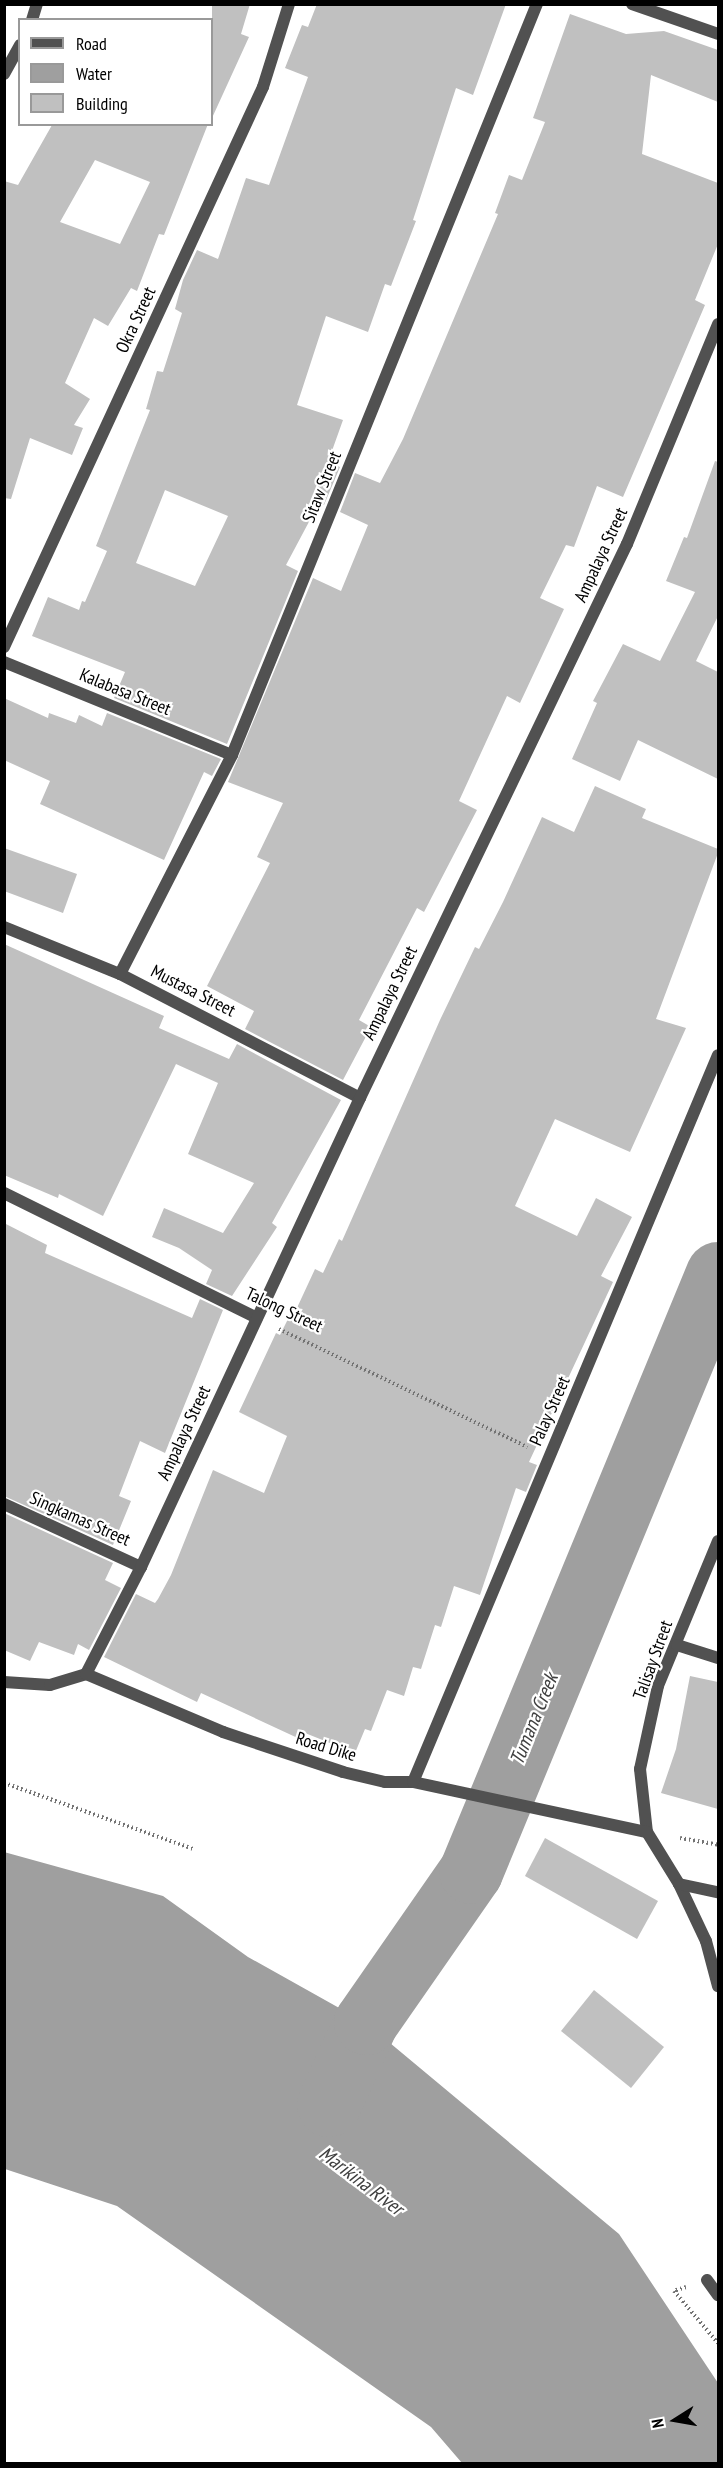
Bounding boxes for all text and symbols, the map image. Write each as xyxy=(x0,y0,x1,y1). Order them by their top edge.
legend xyxy=(18,18,213,126)
text: Road xyxy=(76,32,107,55)
text: Water xyxy=(76,62,112,85)
text: Building xyxy=(76,92,128,115)
street label: Okra Street xyxy=(111,284,161,356)
street label: Sitaw Street xyxy=(298,448,346,526)
street label: Ampalaya Street xyxy=(570,504,632,606)
street label: Kalabasa Street xyxy=(76,664,174,720)
street label: Ampalaya Street xyxy=(358,943,422,1043)
street label: Mustasa Street xyxy=(147,961,239,1021)
street label: Talong Street xyxy=(242,1283,326,1337)
street label: Palay Street xyxy=(525,1373,575,1449)
street label: Ampalaya Street xyxy=(153,1382,215,1484)
street label: Singkamas Street xyxy=(26,1487,134,1551)
street label: Talisay Street xyxy=(629,1617,677,1703)
water label: Tumana Creek xyxy=(505,1670,563,1768)
street label: Road Dike xyxy=(293,1728,359,1766)
water label: Marikina River xyxy=(314,2142,408,2220)
north arrow xyxy=(645,2390,705,2450)
text: N xyxy=(647,2417,668,2430)

